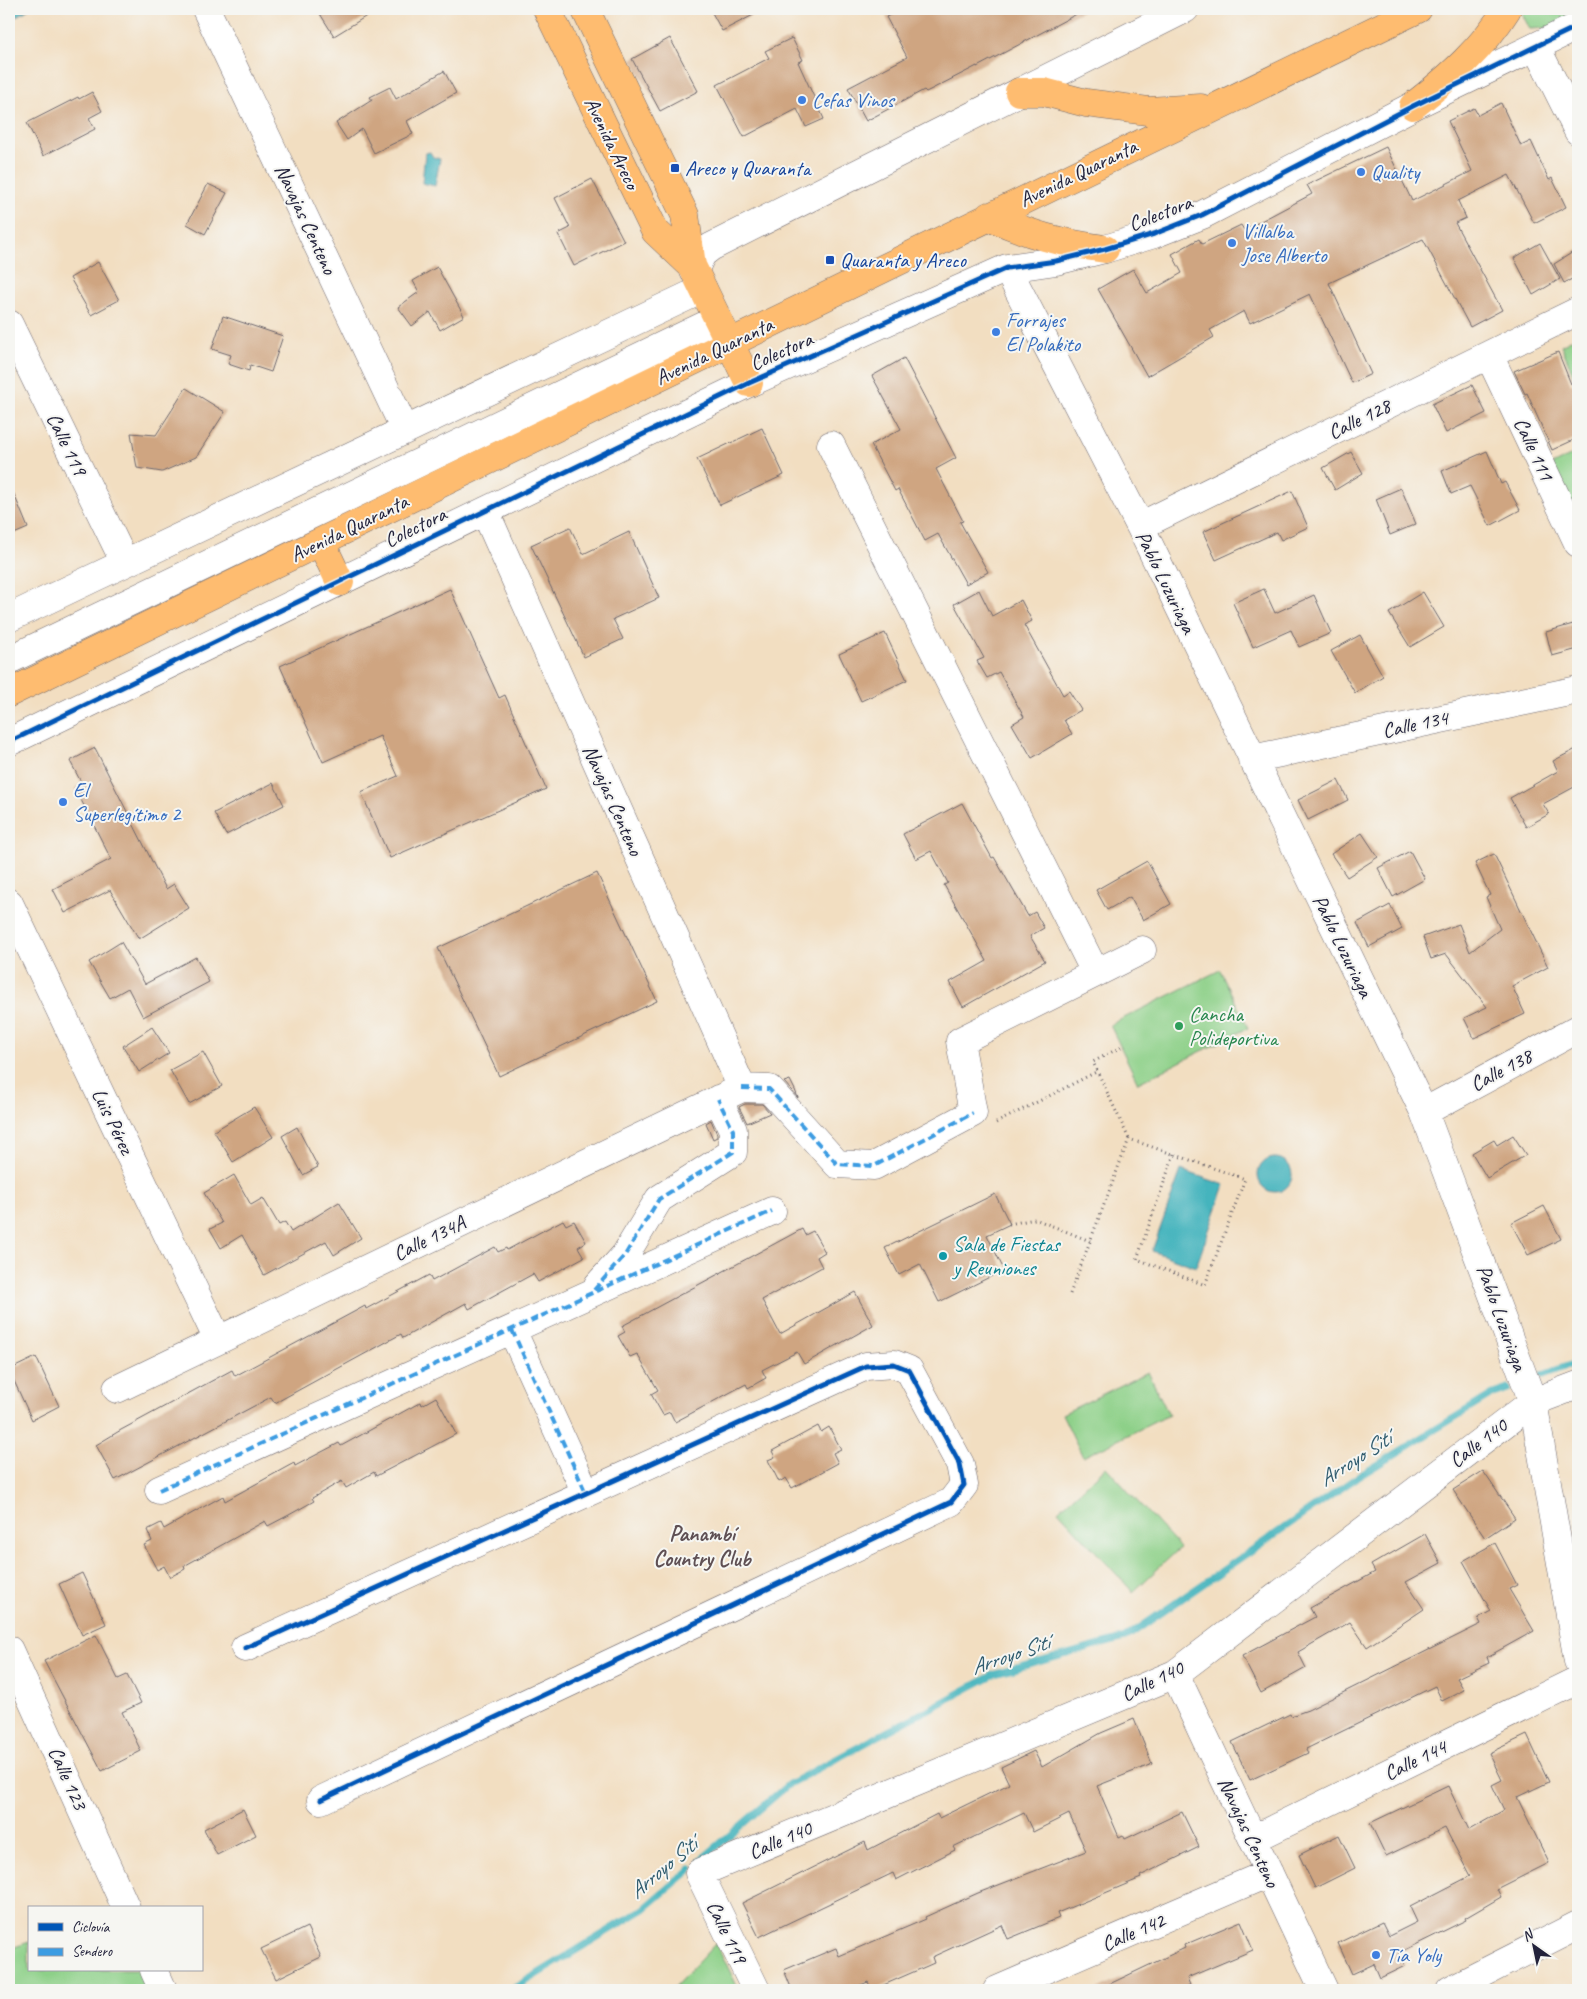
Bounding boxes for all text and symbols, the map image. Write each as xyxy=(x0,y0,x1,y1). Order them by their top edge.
place label: Cefas Vinos xyxy=(812,87,896,113)
street label: Avenida Areco xyxy=(579,93,647,196)
marker: Cefas Vinos xyxy=(796,94,808,106)
street label: Avenida Quaranta xyxy=(1015,132,1143,213)
place label: Areco y Quaranta xyxy=(685,155,813,181)
place label: Quality xyxy=(1371,159,1421,185)
street label: Navajas Centeno xyxy=(269,160,344,280)
marker: Areco y Quaranta xyxy=(669,162,681,174)
marker: Quality xyxy=(1355,166,1367,178)
street label: Colectora xyxy=(1124,188,1197,237)
place label: Villalba Jose Alberto xyxy=(1241,218,1328,268)
marker: Villalba Jose Alberto xyxy=(1226,237,1238,249)
place label: Quaranta y Areco xyxy=(840,247,968,273)
marker: Quaranta y Areco xyxy=(824,254,836,266)
place label: Forrajes El Polakito xyxy=(1006,307,1082,357)
street label: Avenida Quaranta xyxy=(651,310,779,391)
street label: Colectora xyxy=(746,325,818,376)
marker: Forrajes El Polakito xyxy=(990,326,1002,338)
street label: Calle 128 xyxy=(1323,392,1397,445)
street label: Calle 119 xyxy=(41,408,94,481)
street label: Calle 111 xyxy=(1508,413,1560,486)
street label: Avenida Quaranta xyxy=(286,487,414,568)
street label: Colectora xyxy=(380,500,452,553)
street label: Pablo Luzuriaga xyxy=(1130,526,1203,639)
street label: Calle 134 xyxy=(1380,704,1453,744)
street label: Navajas Centeno xyxy=(577,741,650,861)
place label: El Superlegítimo 2 xyxy=(73,777,182,827)
marker: El Superlegítimo 2 xyxy=(57,796,69,808)
street label: Pablo Luzuriaga xyxy=(1307,890,1380,1003)
place label: Cancha Polideportiva xyxy=(1189,1001,1280,1051)
marker: Cancha Polideportiva xyxy=(1173,1020,1185,1032)
street label: Calle 138 xyxy=(1466,1042,1539,1097)
street label: Luis Pérez xyxy=(86,1084,141,1160)
street label: Calle 134A xyxy=(389,1209,471,1267)
place label: Sala de Fiestas y Reuniones xyxy=(951,1231,1062,1281)
marker: Sala de Fiestas y Reuniones xyxy=(937,1250,949,1262)
street label: Pablo Luzuriaga xyxy=(1471,1261,1534,1376)
street label: Calle 140 xyxy=(1444,1412,1514,1473)
water label: Arroyo Sití xyxy=(1313,1421,1403,1493)
district label: Panambí Country Club xyxy=(653,1520,753,1573)
water label: Arroyo Sití xyxy=(967,1626,1060,1681)
street label: Calle 140 xyxy=(1116,1654,1189,1707)
street label: Calle 144 xyxy=(1379,1733,1453,1786)
street label: Calle 123 xyxy=(43,1742,94,1815)
street label: Navajas Centeno xyxy=(1212,1773,1287,1893)
street label: Calle 140 xyxy=(744,1814,817,1865)
water label: Arroyo Sití xyxy=(623,1826,709,1905)
street label: Calle 119 xyxy=(701,1896,754,1969)
legend xyxy=(28,1906,202,1972)
street label: Calle 142 xyxy=(1097,1906,1170,1957)
text: Ciclovía xyxy=(72,1918,111,1937)
north arrow xyxy=(1510,1922,1560,1972)
text: N xyxy=(1519,1925,1537,1945)
text: Sendero xyxy=(72,1942,113,1961)
place label: Tía Yoly xyxy=(1386,1942,1443,1968)
marker: Tía Yoly xyxy=(1370,1949,1382,1961)

